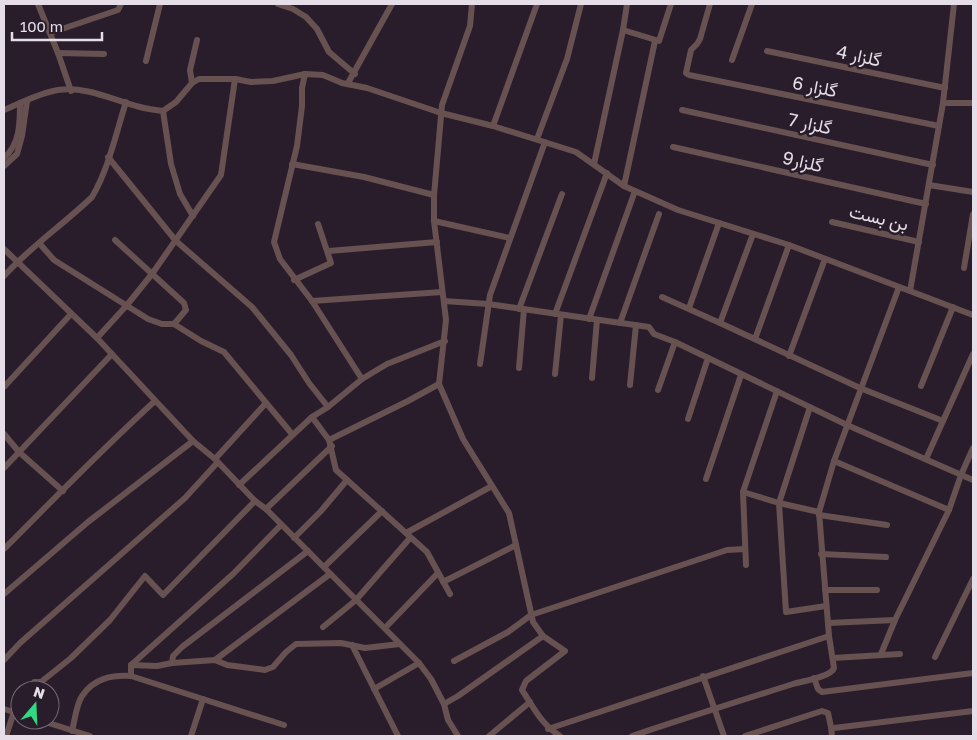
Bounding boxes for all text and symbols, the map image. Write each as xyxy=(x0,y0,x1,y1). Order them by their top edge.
scale bar xyxy=(12,10,102,42)
text: 100 m xyxy=(20,17,63,35)
street label: گلزار 4 xyxy=(834,40,883,71)
street label: گلزار 6 xyxy=(791,71,839,102)
street label: گلزار 7 xyxy=(786,108,834,139)
street label: گلزار9 xyxy=(780,146,825,177)
street label: بن بست xyxy=(847,200,911,235)
north arrow xyxy=(10,680,60,730)
text: N xyxy=(32,682,47,702)

